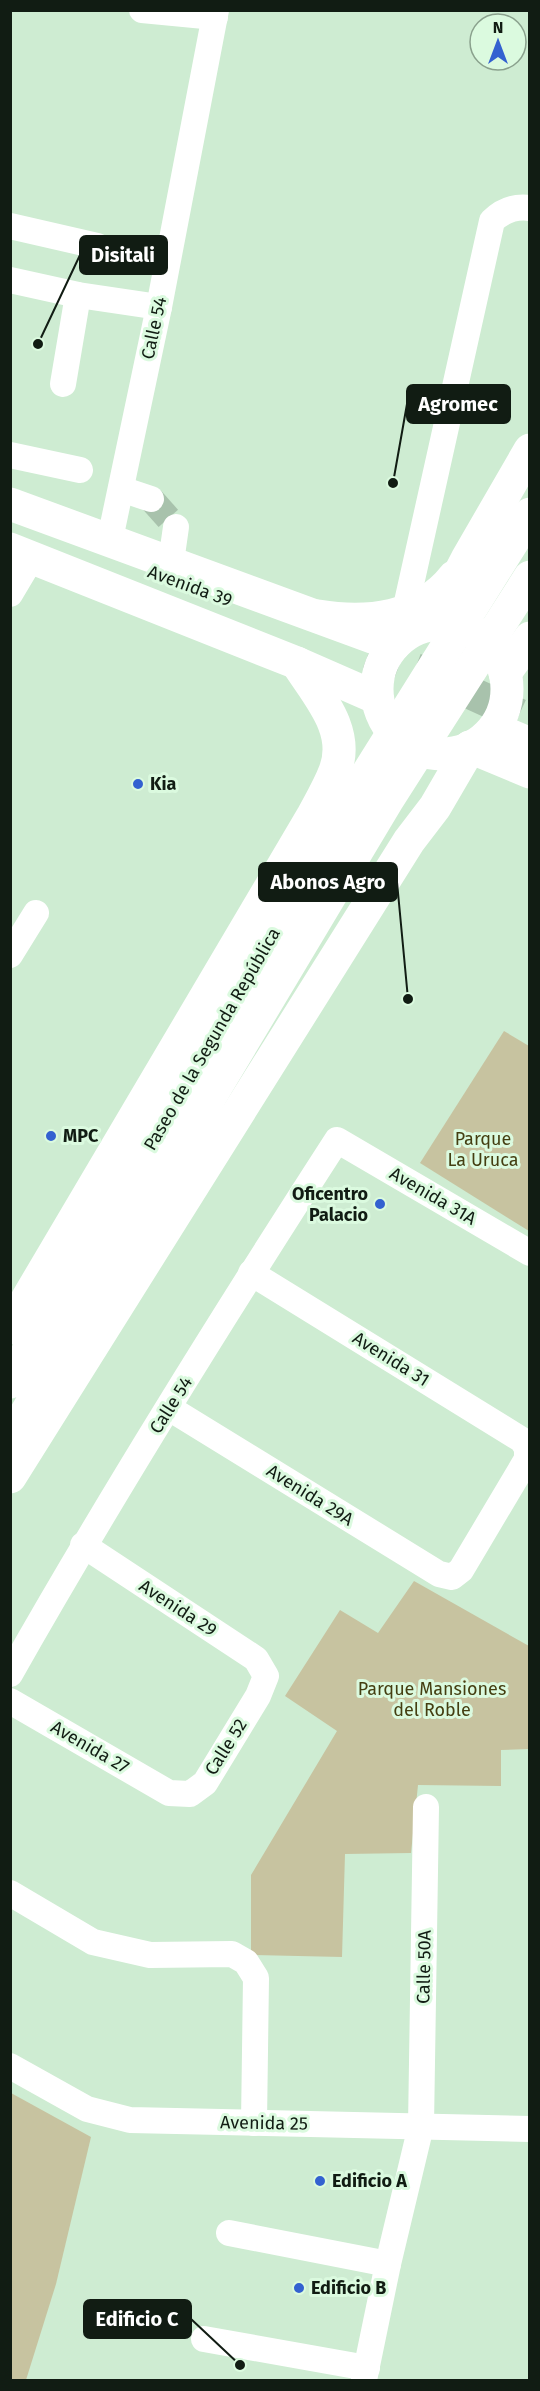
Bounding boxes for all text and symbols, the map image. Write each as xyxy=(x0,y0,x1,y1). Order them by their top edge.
north arrow xyxy=(468,12,528,72)
text: N xyxy=(493,18,503,37)
callout: Disitali xyxy=(80,236,167,274)
text: Disitali xyxy=(91,243,155,267)
street label: Calle 54 xyxy=(137,294,171,361)
callout: Agromec xyxy=(407,385,510,423)
text: Agromec xyxy=(417,392,498,416)
street label: Avenida 39 xyxy=(145,561,235,611)
place label: Kia xyxy=(150,773,176,795)
marker: Kia xyxy=(131,777,145,791)
callout: Abonos Agro xyxy=(259,863,397,901)
text: Abonos Agro xyxy=(270,870,386,894)
street label: Paseo de la Segunda República xyxy=(139,924,285,1154)
place label: MPC xyxy=(63,1125,99,1147)
park label: Parque La Uruca xyxy=(448,1128,518,1171)
marker: MPC xyxy=(44,1129,58,1143)
street label: Avenida 31A xyxy=(386,1162,481,1230)
place label: Oficentro Palacio xyxy=(292,1183,368,1226)
marker: Oficentro Palacio xyxy=(373,1197,387,1211)
street label: Avenida 31 xyxy=(349,1327,433,1391)
street label: Calle 54 xyxy=(145,1372,197,1438)
street label: Avenida 29A xyxy=(263,1460,358,1531)
street label: Avenida 29 xyxy=(135,1575,221,1641)
park label: Parque Mansiones del Roble xyxy=(358,1678,506,1721)
street label: Calle 52 xyxy=(200,1715,252,1779)
street label: Avenida 27 xyxy=(47,1716,133,1778)
street label: Calle 50A xyxy=(412,1929,436,2004)
street label: Avenida 25 xyxy=(220,2111,308,2135)
place label: Edificio A xyxy=(332,2170,407,2192)
marker: Edificio A xyxy=(313,2174,327,2188)
place label: Edificio B xyxy=(311,2277,386,2299)
marker: Edificio B xyxy=(292,2281,306,2295)
callout: Edificio C xyxy=(84,2300,191,2338)
text: Edificio C xyxy=(96,2307,179,2331)

